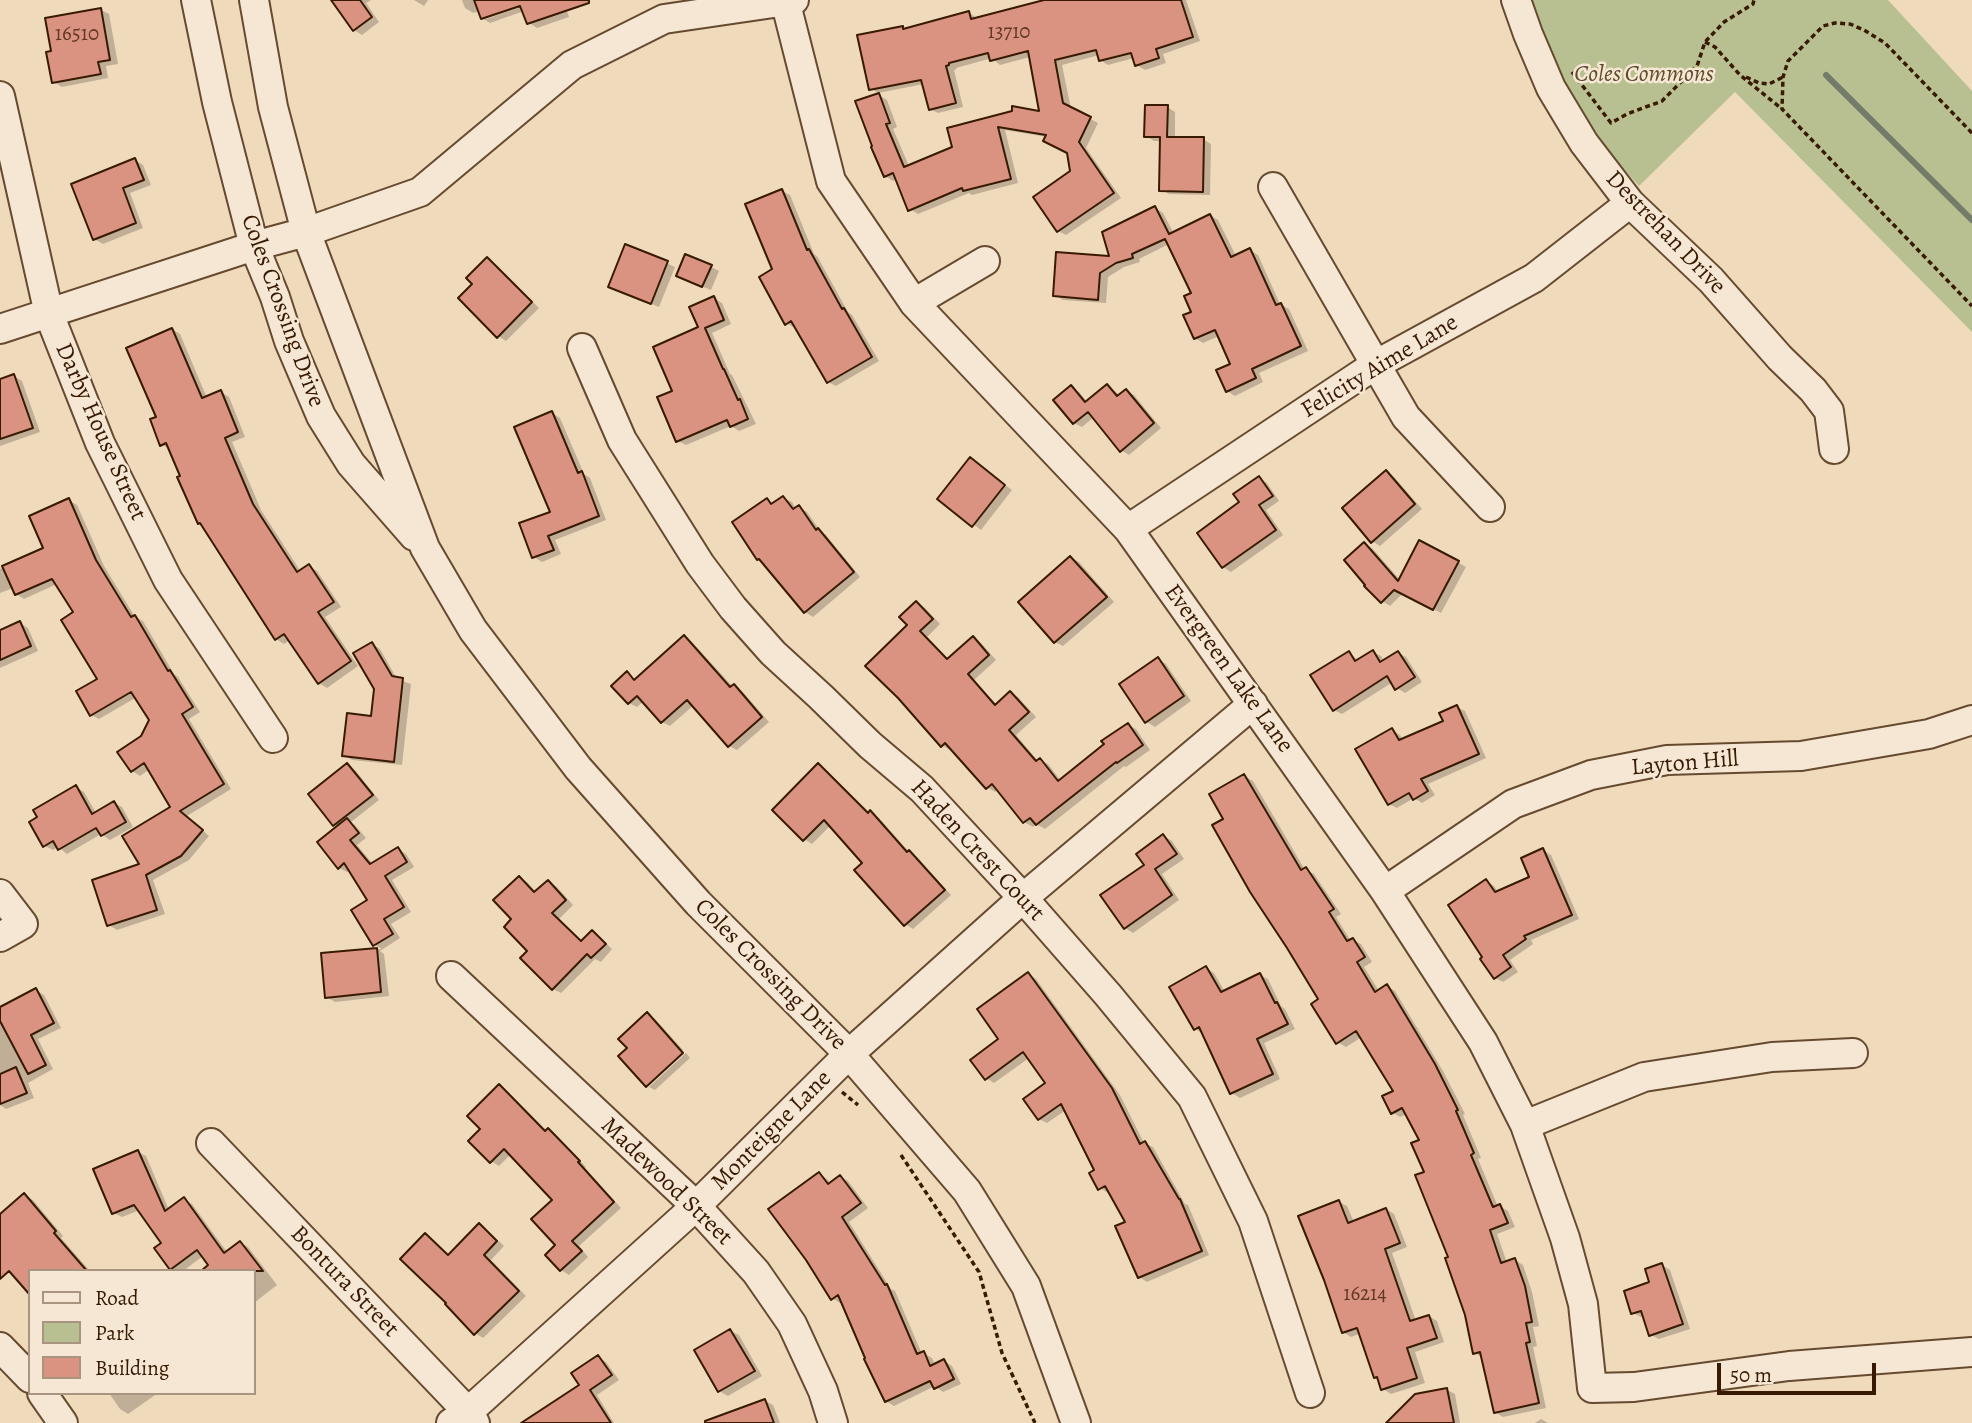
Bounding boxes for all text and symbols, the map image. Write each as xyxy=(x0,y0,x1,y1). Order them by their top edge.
house number: 13710 xyxy=(987,20,1031,46)
house number: 16510 xyxy=(55,22,99,48)
park label: Coles Commons xyxy=(1574,61,1714,89)
street label: Destrehan Drive xyxy=(1599,165,1731,301)
street label: Coles Crossing Drive xyxy=(234,211,330,411)
street label: Felicity Aime Lane xyxy=(1296,309,1464,425)
street label: Darby House Street xyxy=(48,339,152,525)
street label: Evergreen Lake Lane xyxy=(1157,579,1299,759)
street label: Layton Hill xyxy=(1630,745,1740,783)
street label: Haden Crest Court xyxy=(904,774,1050,928)
street label: Coles Crossing Drive xyxy=(688,893,852,1057)
street label: Monteigne Lane xyxy=(706,1065,838,1197)
street label: Madewood Street xyxy=(594,1112,738,1252)
street label: Bontura Street xyxy=(284,1220,404,1344)
legend xyxy=(28,1269,256,1395)
house number: 16214 xyxy=(1343,1282,1387,1308)
text: Road xyxy=(95,1284,139,1312)
text: Park xyxy=(95,1319,134,1347)
scale bar xyxy=(1720,1350,1879,1394)
text: Building xyxy=(95,1354,169,1382)
text: 50 m xyxy=(1730,1361,1772,1389)

